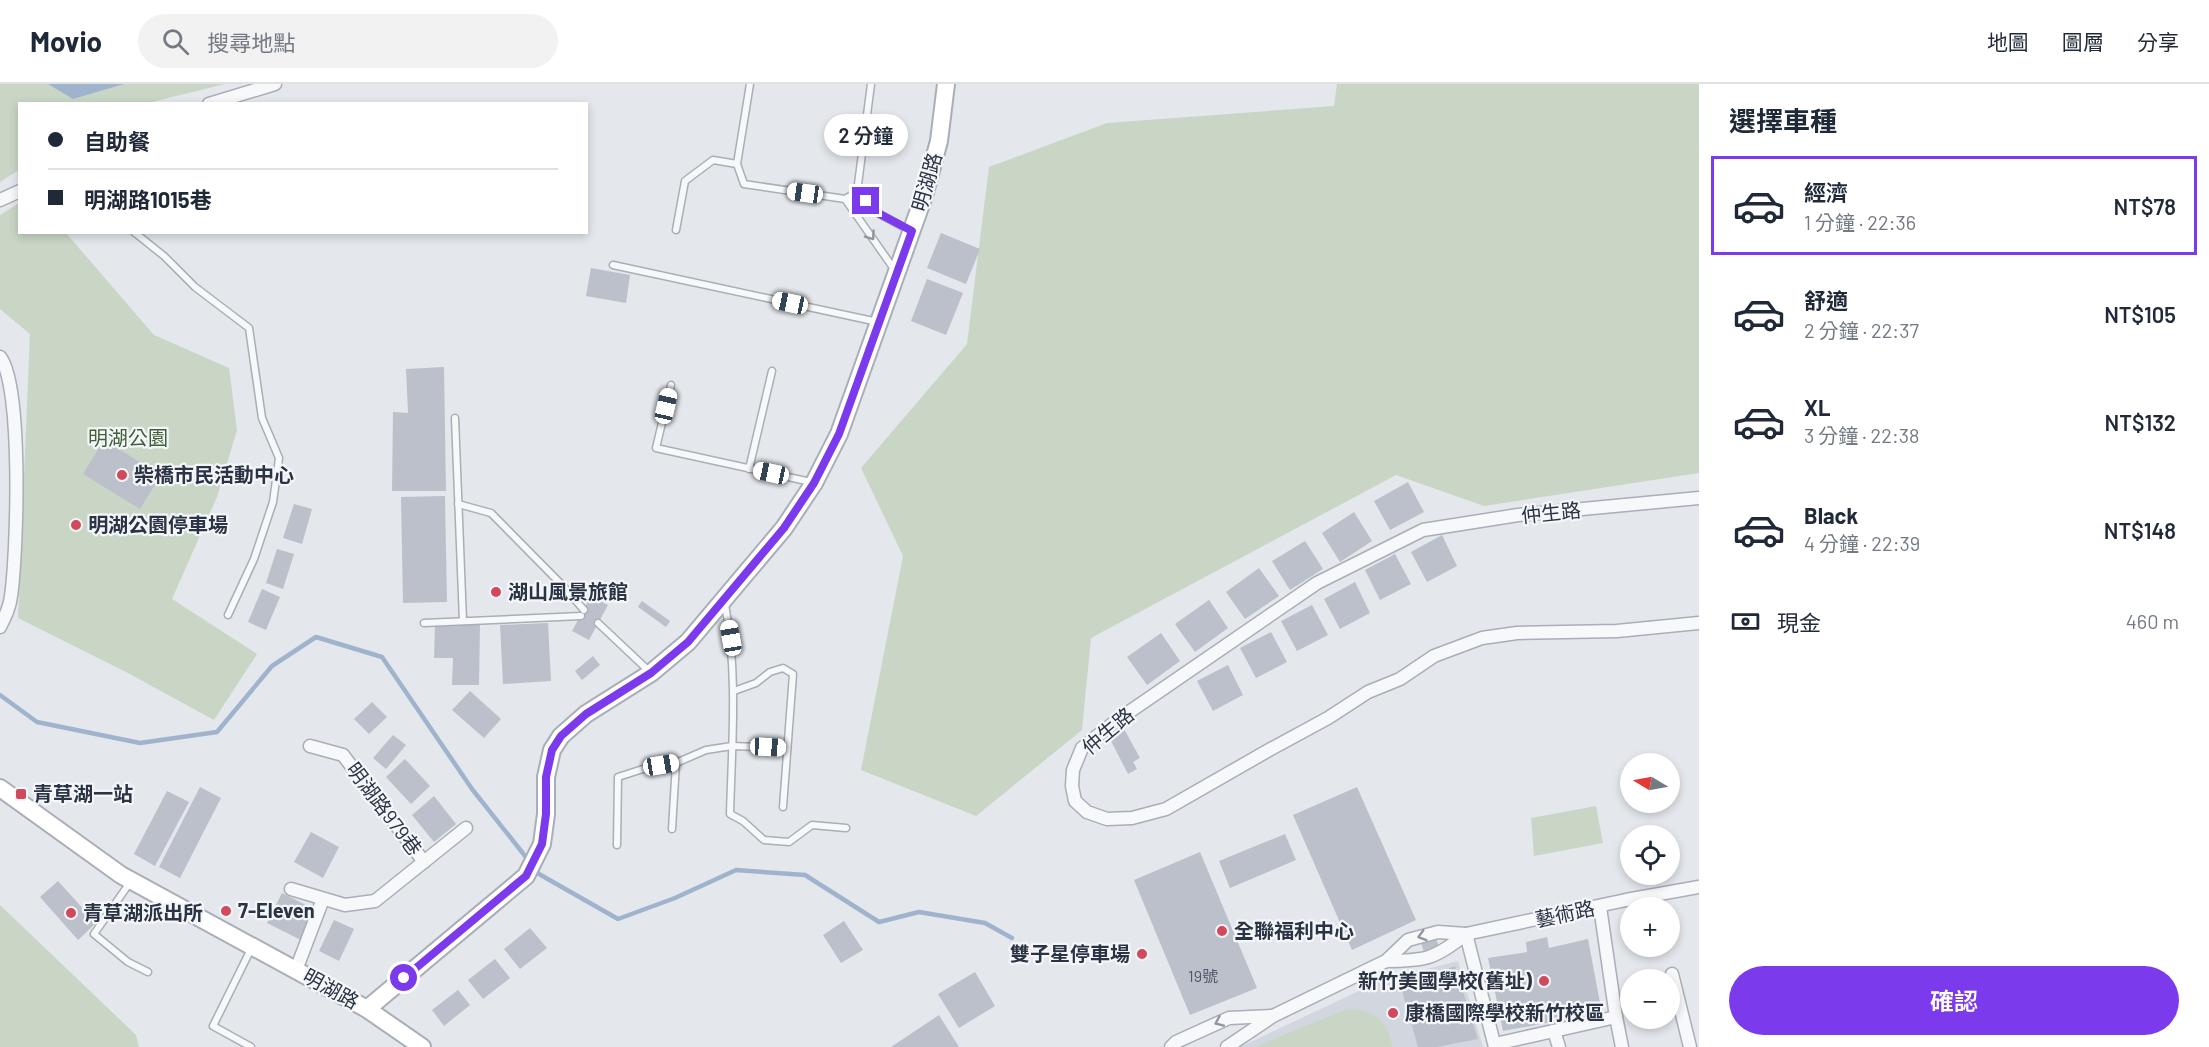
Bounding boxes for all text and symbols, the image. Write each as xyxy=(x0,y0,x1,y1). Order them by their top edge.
search box xyxy=(138,14,558,68)
text: Movio xyxy=(30,24,102,58)
icon: search xyxy=(159,25,192,58)
text: 搜尋地點 xyxy=(207,29,295,55)
text: 地圖 xyxy=(1987,29,2029,54)
text: 圖層 xyxy=(2062,29,2104,54)
text: 分享 xyxy=(2137,29,2179,54)
text: 選擇車種 xyxy=(1729,104,1837,136)
callout: 2 分鐘 xyxy=(824,114,908,156)
text: 2 分鐘 xyxy=(838,123,894,147)
text: 自助餐 xyxy=(84,128,150,154)
street label: 明湖路 xyxy=(906,150,946,214)
icon: car xyxy=(1732,179,1786,233)
text: 經濟 xyxy=(1804,179,1848,205)
car xyxy=(786,182,824,204)
text: 明湖路1015巷 xyxy=(84,186,212,212)
route end xyxy=(852,187,879,214)
text: NT$78 xyxy=(2114,193,2176,219)
text: 1 分鐘 · 22:36 xyxy=(1804,210,1916,234)
one-way arrow xyxy=(864,229,875,240)
icon: car xyxy=(1732,287,1786,341)
text: 舒適 xyxy=(1804,287,1848,313)
car xyxy=(771,290,809,316)
text: NT$105 xyxy=(2104,301,2176,327)
text: 2 分鐘 · 22:37 xyxy=(1804,318,1919,342)
car xyxy=(653,386,679,426)
text: XL xyxy=(1804,394,1830,420)
icon: car xyxy=(1732,395,1786,449)
text: NT$132 xyxy=(2104,409,2176,435)
text: 3 分鐘 · 22:38 xyxy=(1804,423,1919,447)
park label: 明湖公園 xyxy=(88,425,168,449)
car xyxy=(752,460,790,486)
place label: 柴橋市民活動中心 xyxy=(134,462,294,486)
marker: 柴橋市民活動中心 xyxy=(115,468,129,482)
street label: 仲生路 xyxy=(1520,497,1582,527)
text: Black xyxy=(1804,502,1858,528)
icon: car xyxy=(1732,503,1786,557)
place label: 明湖公園停車場 xyxy=(88,512,228,536)
text: NT$148 xyxy=(2104,517,2176,543)
marker: 明湖公園停車場 xyxy=(69,518,83,532)
text: 4 分鐘 · 22:39 xyxy=(1804,531,1920,555)
place label: 湖山風景旅館 xyxy=(508,579,628,603)
marker: 湖山風景旅館 xyxy=(489,585,503,599)
icon: cash xyxy=(1729,605,1762,638)
text: 現金 xyxy=(1777,609,1821,635)
text: 460 m xyxy=(2126,609,2179,633)
car xyxy=(719,619,743,657)
street label: 仲生路 xyxy=(1077,702,1138,759)
car xyxy=(750,737,786,757)
car xyxy=(642,753,680,777)
north arrow xyxy=(1620,753,1680,813)
map controls xyxy=(1620,753,1680,1029)
street label: 明湖路979巷 xyxy=(342,757,428,860)
place label: 青草湖一站 xyxy=(33,781,133,805)
marker: 青草湖一站 xyxy=(14,787,28,801)
button: locate xyxy=(1620,825,1680,885)
street label: 藝術路 xyxy=(1533,895,1597,931)
button: + xyxy=(1620,897,1680,957)
place label: 7-Eleven xyxy=(238,898,315,922)
place label: 青草湖派出所 xyxy=(83,900,203,924)
marker: 7-Eleven xyxy=(219,904,233,918)
marker: 青草湖派出所 xyxy=(64,906,78,920)
place label: 全聯福利中心 xyxy=(1234,918,1354,942)
marker: 全聯福利中心 xyxy=(1215,924,1229,938)
one-way arrow xyxy=(1417,929,1428,941)
place label: 雙子星停車場 xyxy=(1010,941,1130,965)
marker: 雙子星停車場 xyxy=(1135,947,1149,961)
street label: 明湖路 xyxy=(299,963,364,1013)
route start xyxy=(390,964,417,991)
house number: 19號 xyxy=(1188,966,1218,985)
button: 確認 xyxy=(1729,966,2179,1035)
place label: 新竹美國學校(舊址) xyxy=(1358,968,1532,992)
button: − xyxy=(1620,969,1680,1029)
marker: 新竹美國學校(舊址) xyxy=(1537,974,1551,988)
place label: 康橋國際學校新竹校區 xyxy=(1405,1000,1605,1024)
marker: 康橋國際學校新竹校區 xyxy=(1386,1006,1400,1020)
one-way arrow xyxy=(1215,1015,1226,1027)

